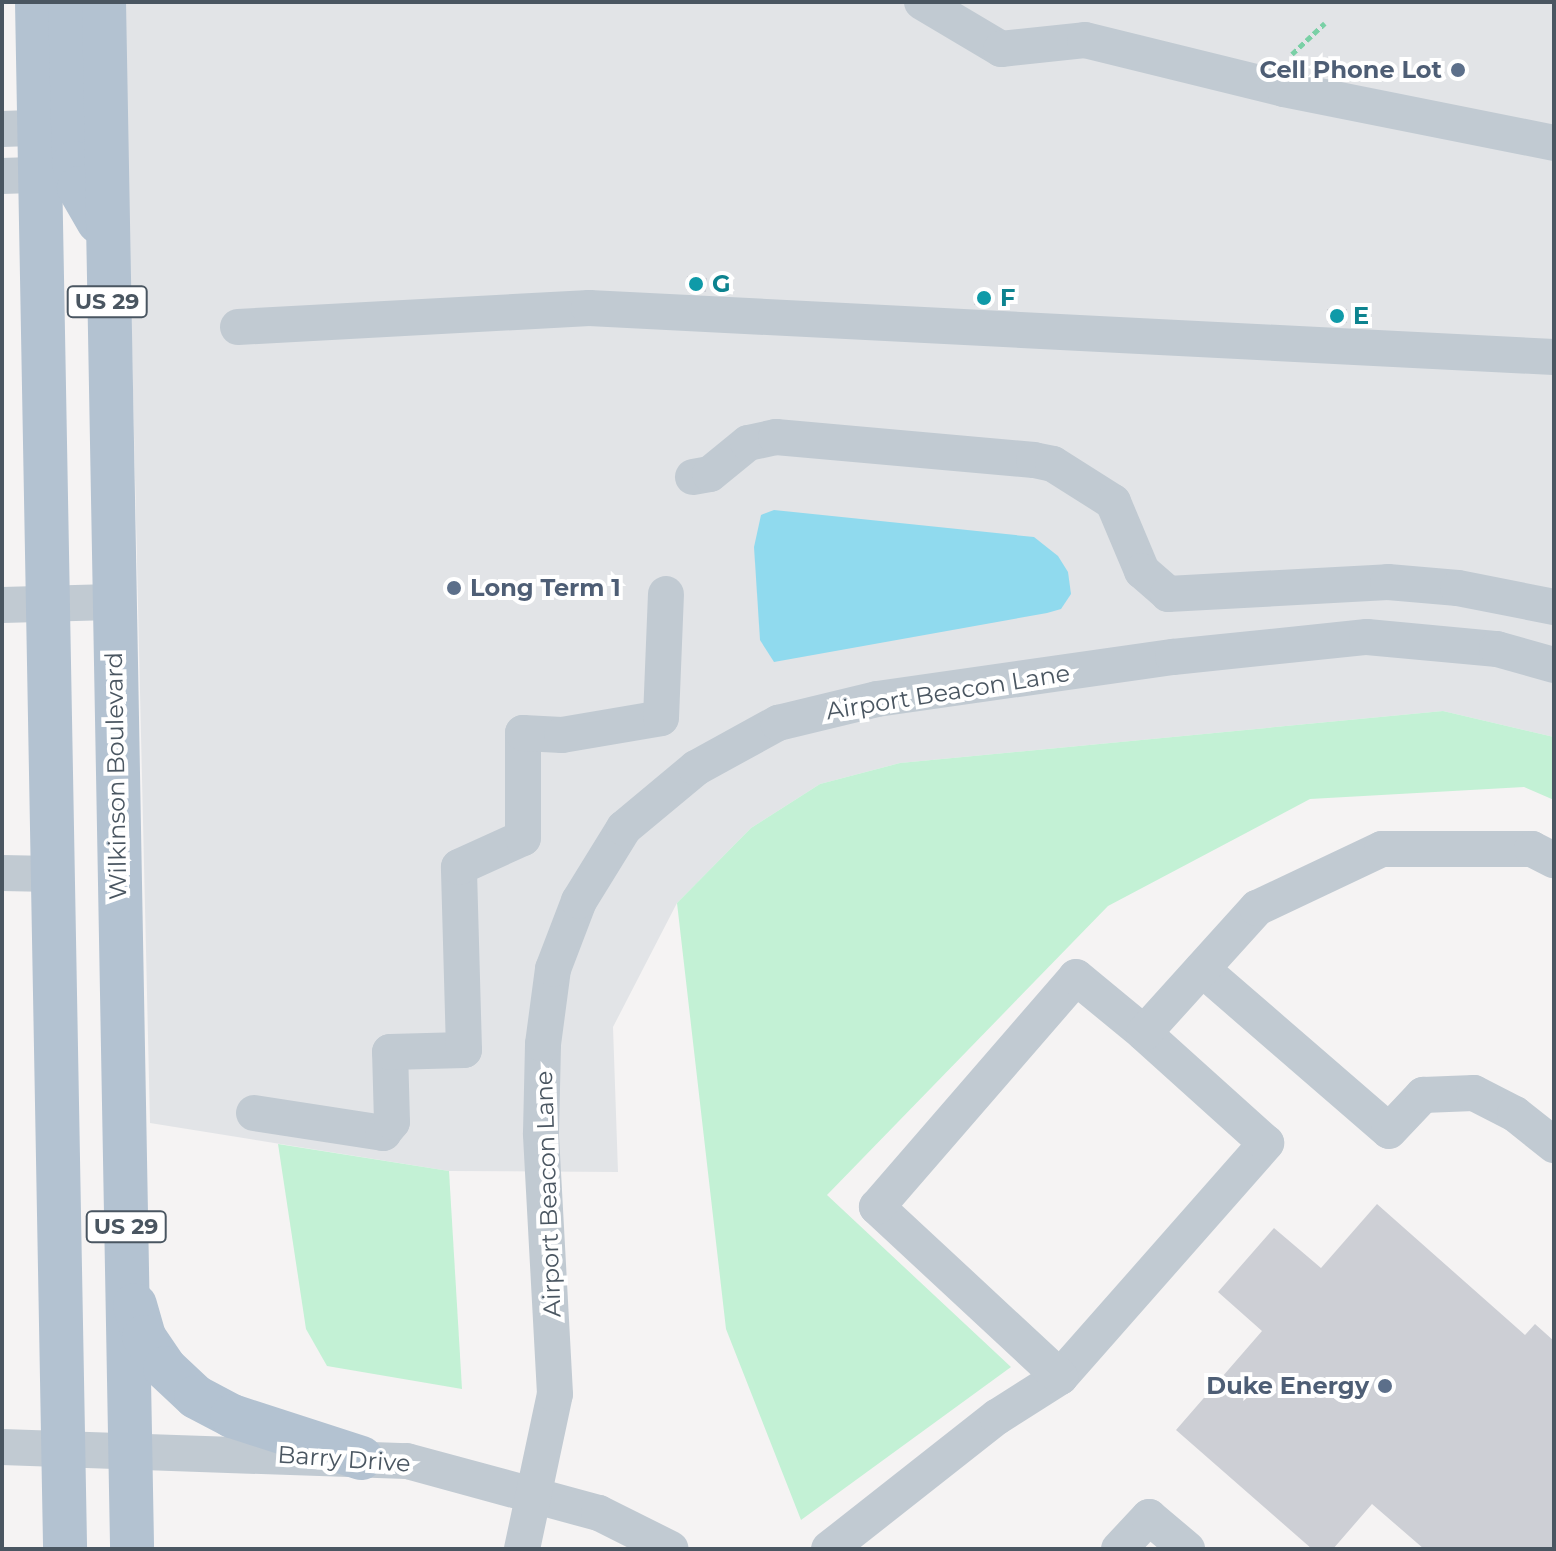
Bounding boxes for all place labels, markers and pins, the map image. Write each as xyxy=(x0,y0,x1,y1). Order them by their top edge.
place label: Cell Phone Lot xyxy=(1260,56,1442,84)
marker: Cell Phone Lot xyxy=(1449,61,1467,79)
place label: G xyxy=(712,270,731,298)
marker: G xyxy=(687,275,705,293)
place label: F xyxy=(1000,284,1015,312)
marker: F xyxy=(975,289,993,307)
place label: E xyxy=(1353,302,1369,330)
marker: E xyxy=(1328,307,1346,325)
place label: Long Term 1 xyxy=(470,574,621,602)
marker: Long Term 1 xyxy=(445,579,463,597)
place label: Duke Energy xyxy=(1206,1372,1369,1400)
marker: Duke Energy xyxy=(1376,1377,1394,1395)

